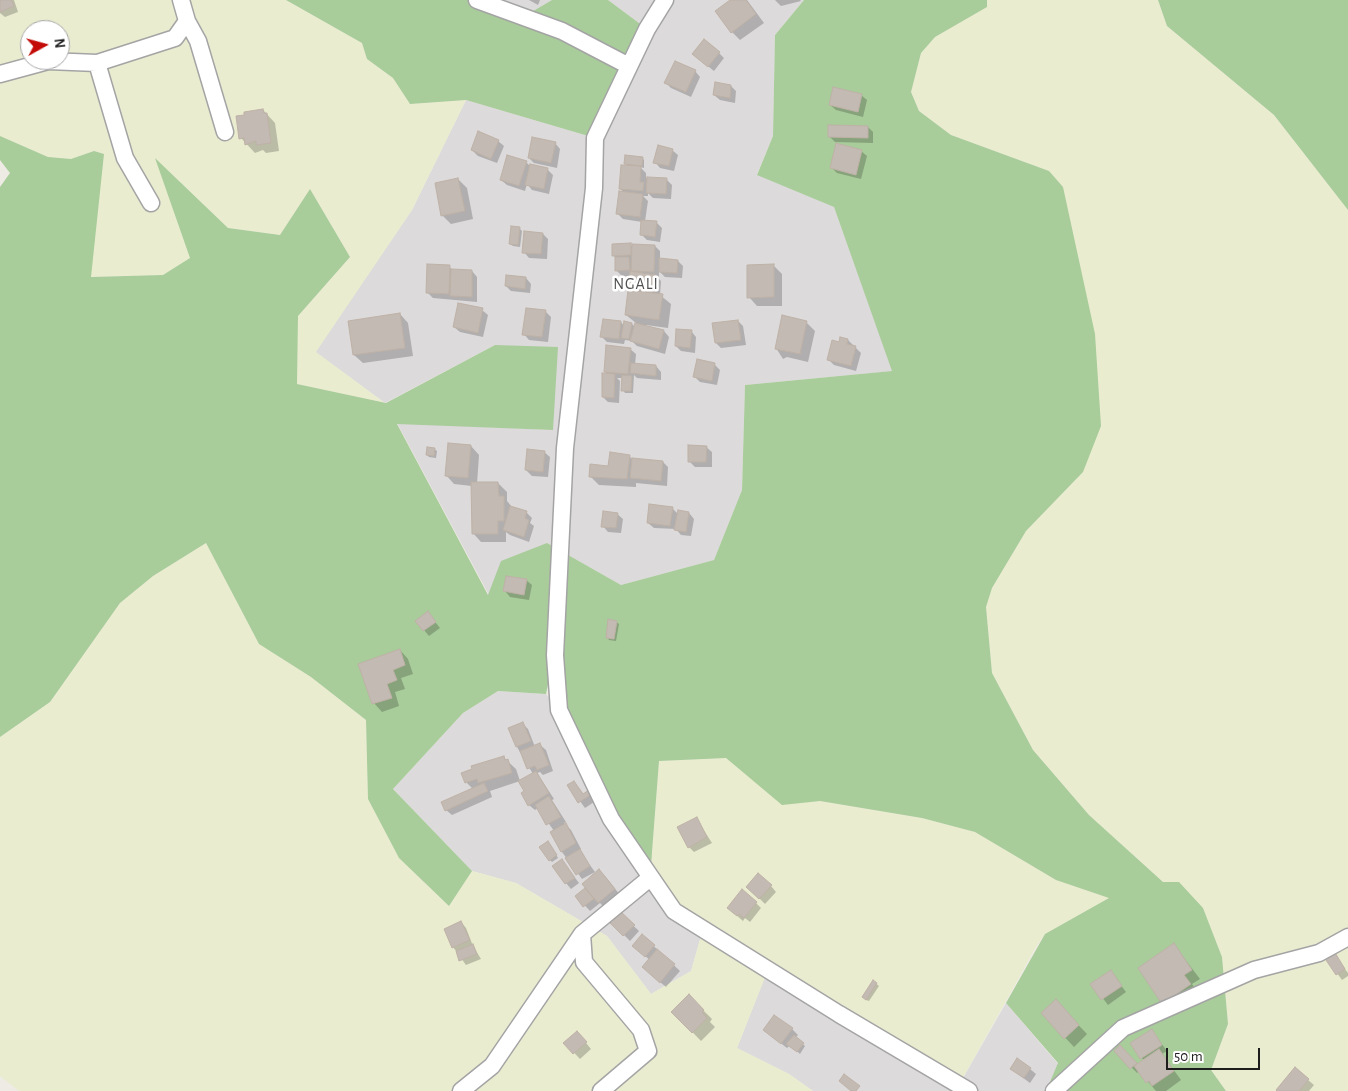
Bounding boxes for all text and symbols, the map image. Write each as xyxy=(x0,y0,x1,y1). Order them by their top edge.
north arrow xyxy=(20,20,70,70)
text: N xyxy=(51,38,66,49)
district label: NGALI xyxy=(613,274,659,294)
scale bar xyxy=(1168,1038,1262,1070)
text: 50 m xyxy=(1174,1049,1203,1064)

